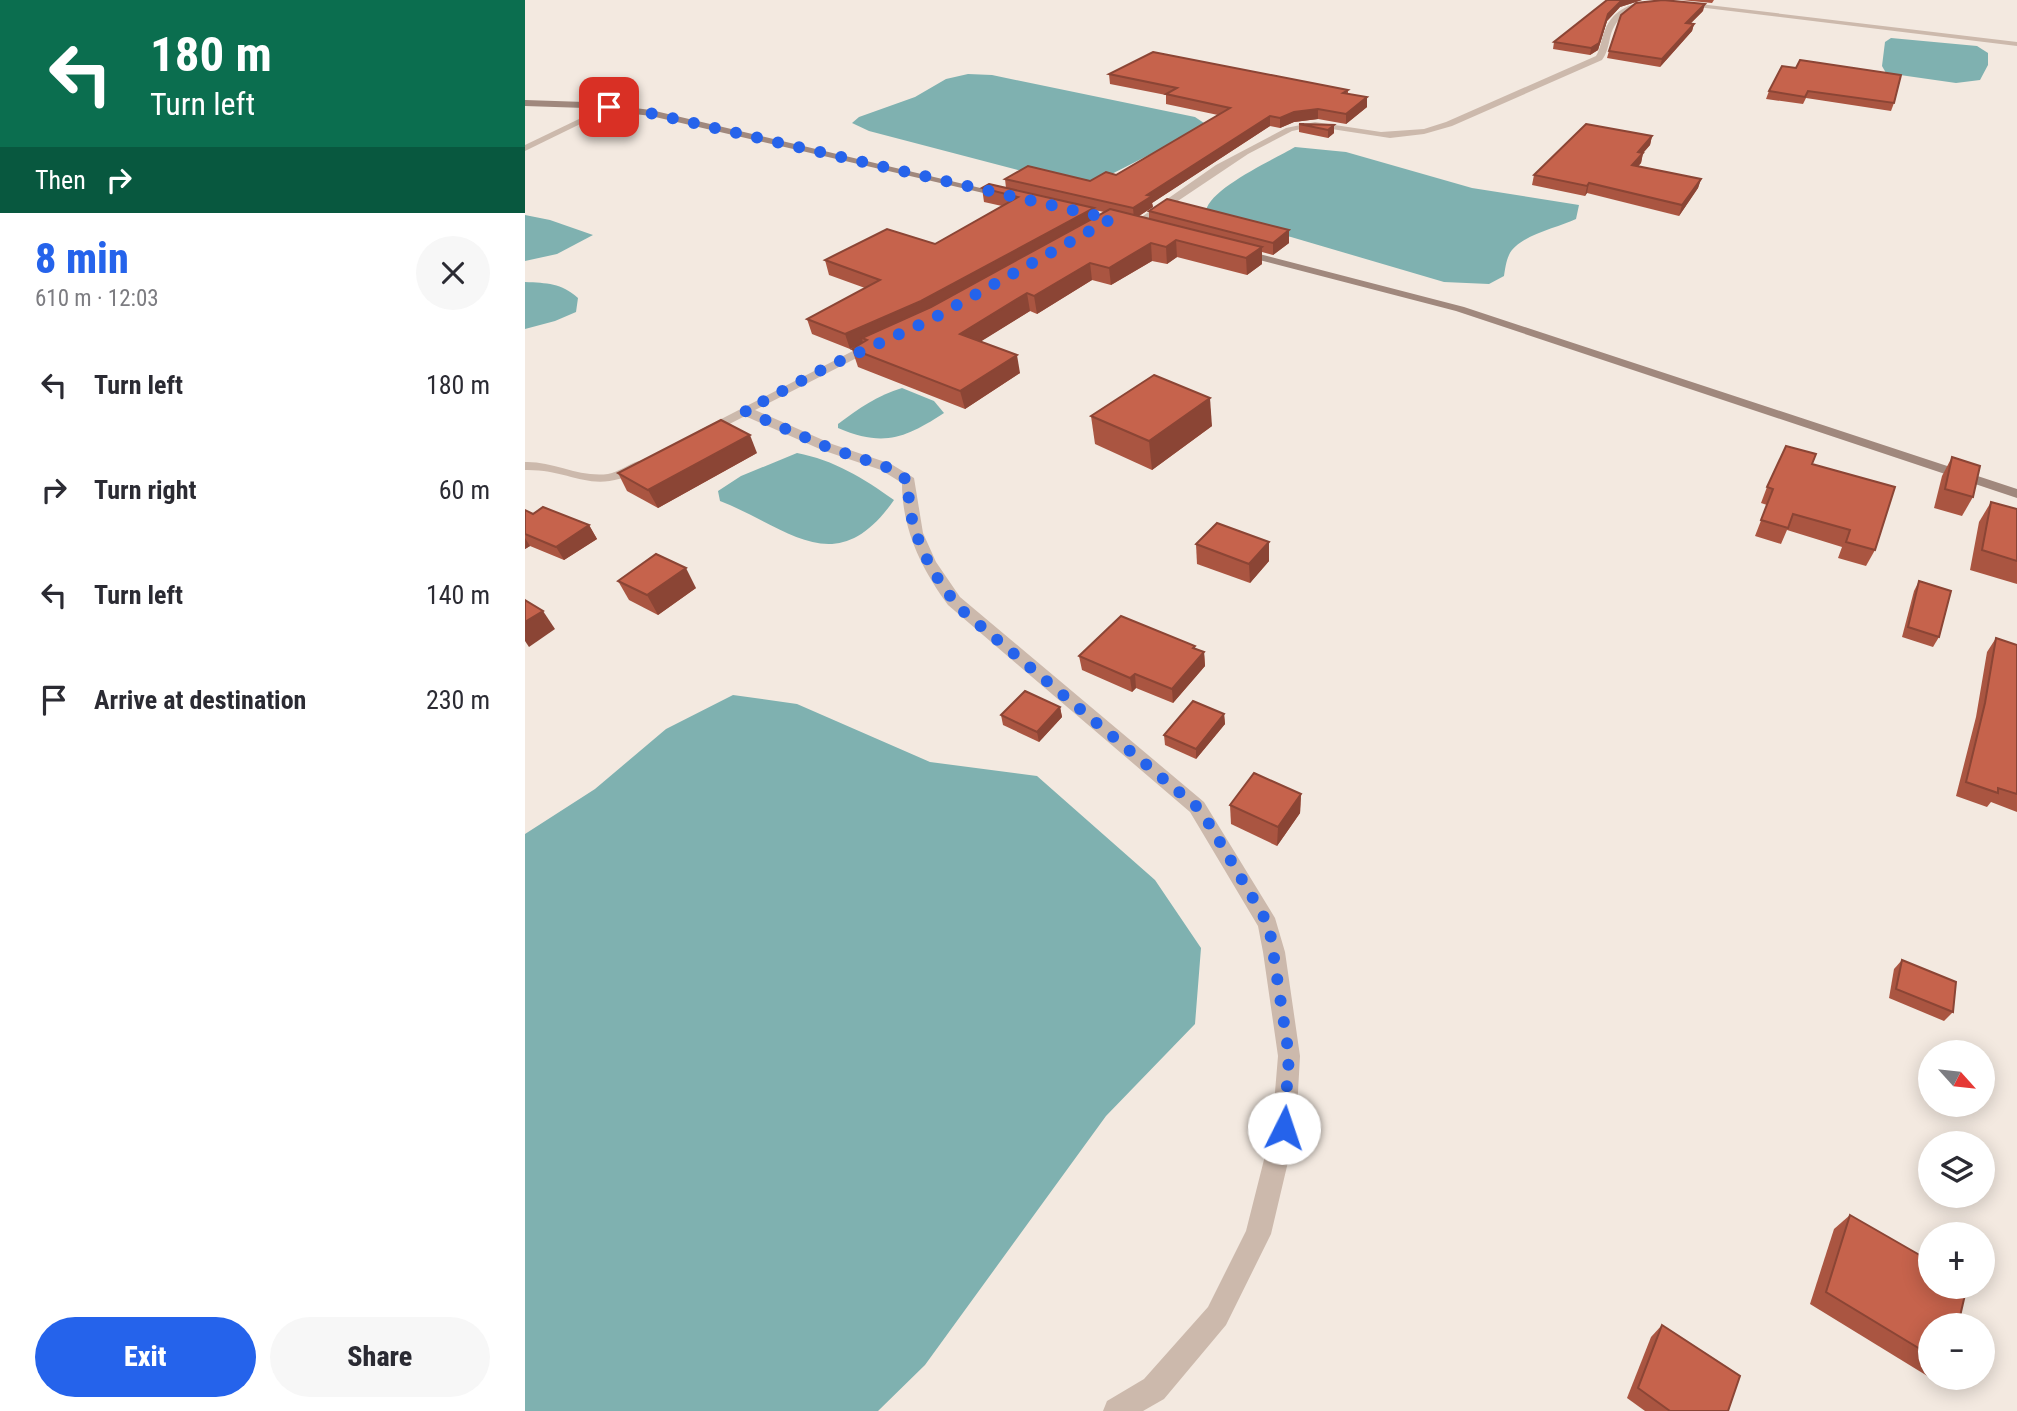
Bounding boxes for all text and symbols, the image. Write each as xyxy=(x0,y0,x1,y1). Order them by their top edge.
text: 180 m xyxy=(150,26,272,83)
icon: left xyxy=(35,28,126,119)
pin xyxy=(579,77,639,137)
text: Turn left xyxy=(150,85,255,123)
icon: arrive xyxy=(590,88,628,126)
icon: right xyxy=(100,161,138,199)
text: Then xyxy=(35,165,86,195)
text: 8 min xyxy=(35,234,129,283)
button: close xyxy=(416,236,490,310)
text: 610 m · 12:03 xyxy=(35,285,159,312)
icon: left xyxy=(35,366,73,404)
text: Turn left xyxy=(94,370,183,400)
text: 180 m xyxy=(426,370,490,400)
icon: right xyxy=(35,471,73,509)
text: Turn right xyxy=(94,475,196,505)
text: 60 m xyxy=(439,475,490,505)
icon: left xyxy=(35,576,73,614)
text: Turn left xyxy=(94,580,183,610)
text: 140 m xyxy=(426,580,490,610)
icon: arrive xyxy=(35,681,73,719)
text: Arrive at destination xyxy=(94,685,306,715)
text: 230 m xyxy=(426,685,490,715)
north arrow xyxy=(1918,1040,1995,1116)
map controls xyxy=(1918,1040,1995,1390)
position arrow xyxy=(1247,1091,1321,1165)
button: layers xyxy=(1918,1131,1995,1208)
button: + xyxy=(1918,1222,1995,1299)
button: − xyxy=(1918,1313,1995,1390)
button: Exit xyxy=(35,1317,256,1397)
button: Share xyxy=(270,1317,490,1397)

